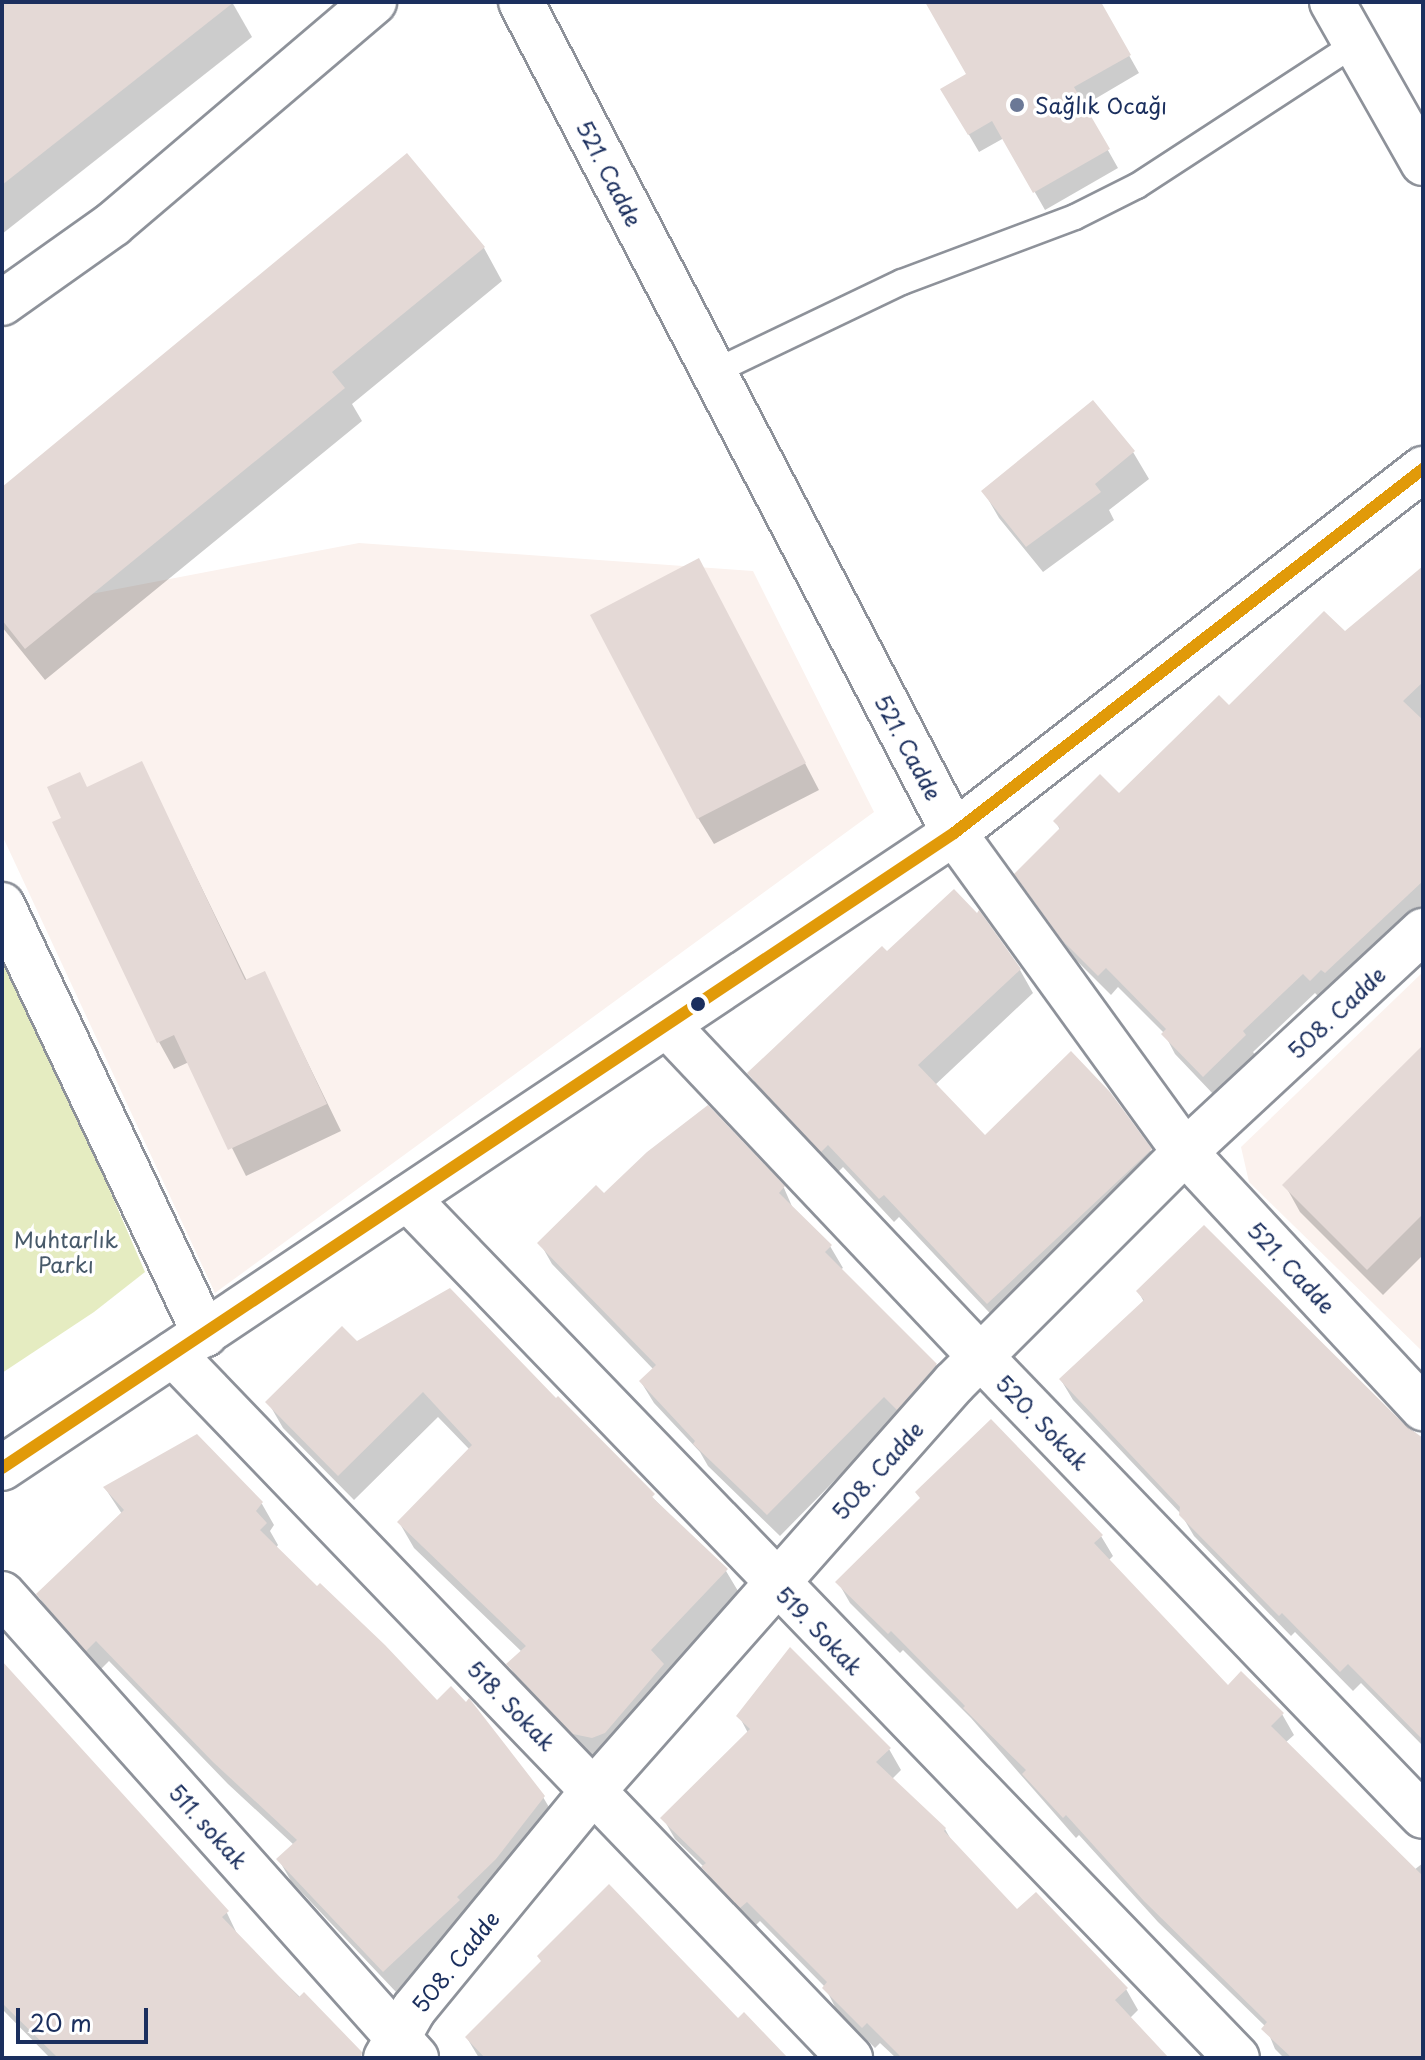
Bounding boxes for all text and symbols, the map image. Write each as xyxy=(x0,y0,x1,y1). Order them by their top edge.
place label: Sağlık Ocağı xyxy=(1035,92,1169,118)
marker: Sağlık Ocağı xyxy=(1006,94,1028,116)
street label: 521. Cadde xyxy=(571,114,649,232)
street label: 521. Cadde xyxy=(869,688,949,806)
street label: 508. Cadde xyxy=(1282,960,1390,1064)
unlabelled marker xyxy=(690,996,706,1012)
street label: 521. Cadde xyxy=(1242,1214,1342,1320)
park label: Muhtarlık Parkı xyxy=(14,1225,118,1276)
street label: 520. Sokak xyxy=(991,1368,1095,1476)
street label: 508. Cadde xyxy=(826,1415,928,1525)
street label: 519. Sokak xyxy=(771,1580,869,1680)
street label: 518. Sokak xyxy=(462,1654,562,1756)
street label: 511. sokak xyxy=(163,1777,255,1875)
street label: 508. Cadde xyxy=(406,1905,504,2017)
scale bar xyxy=(20,1992,152,2042)
text: 20 m xyxy=(30,2004,92,2040)

